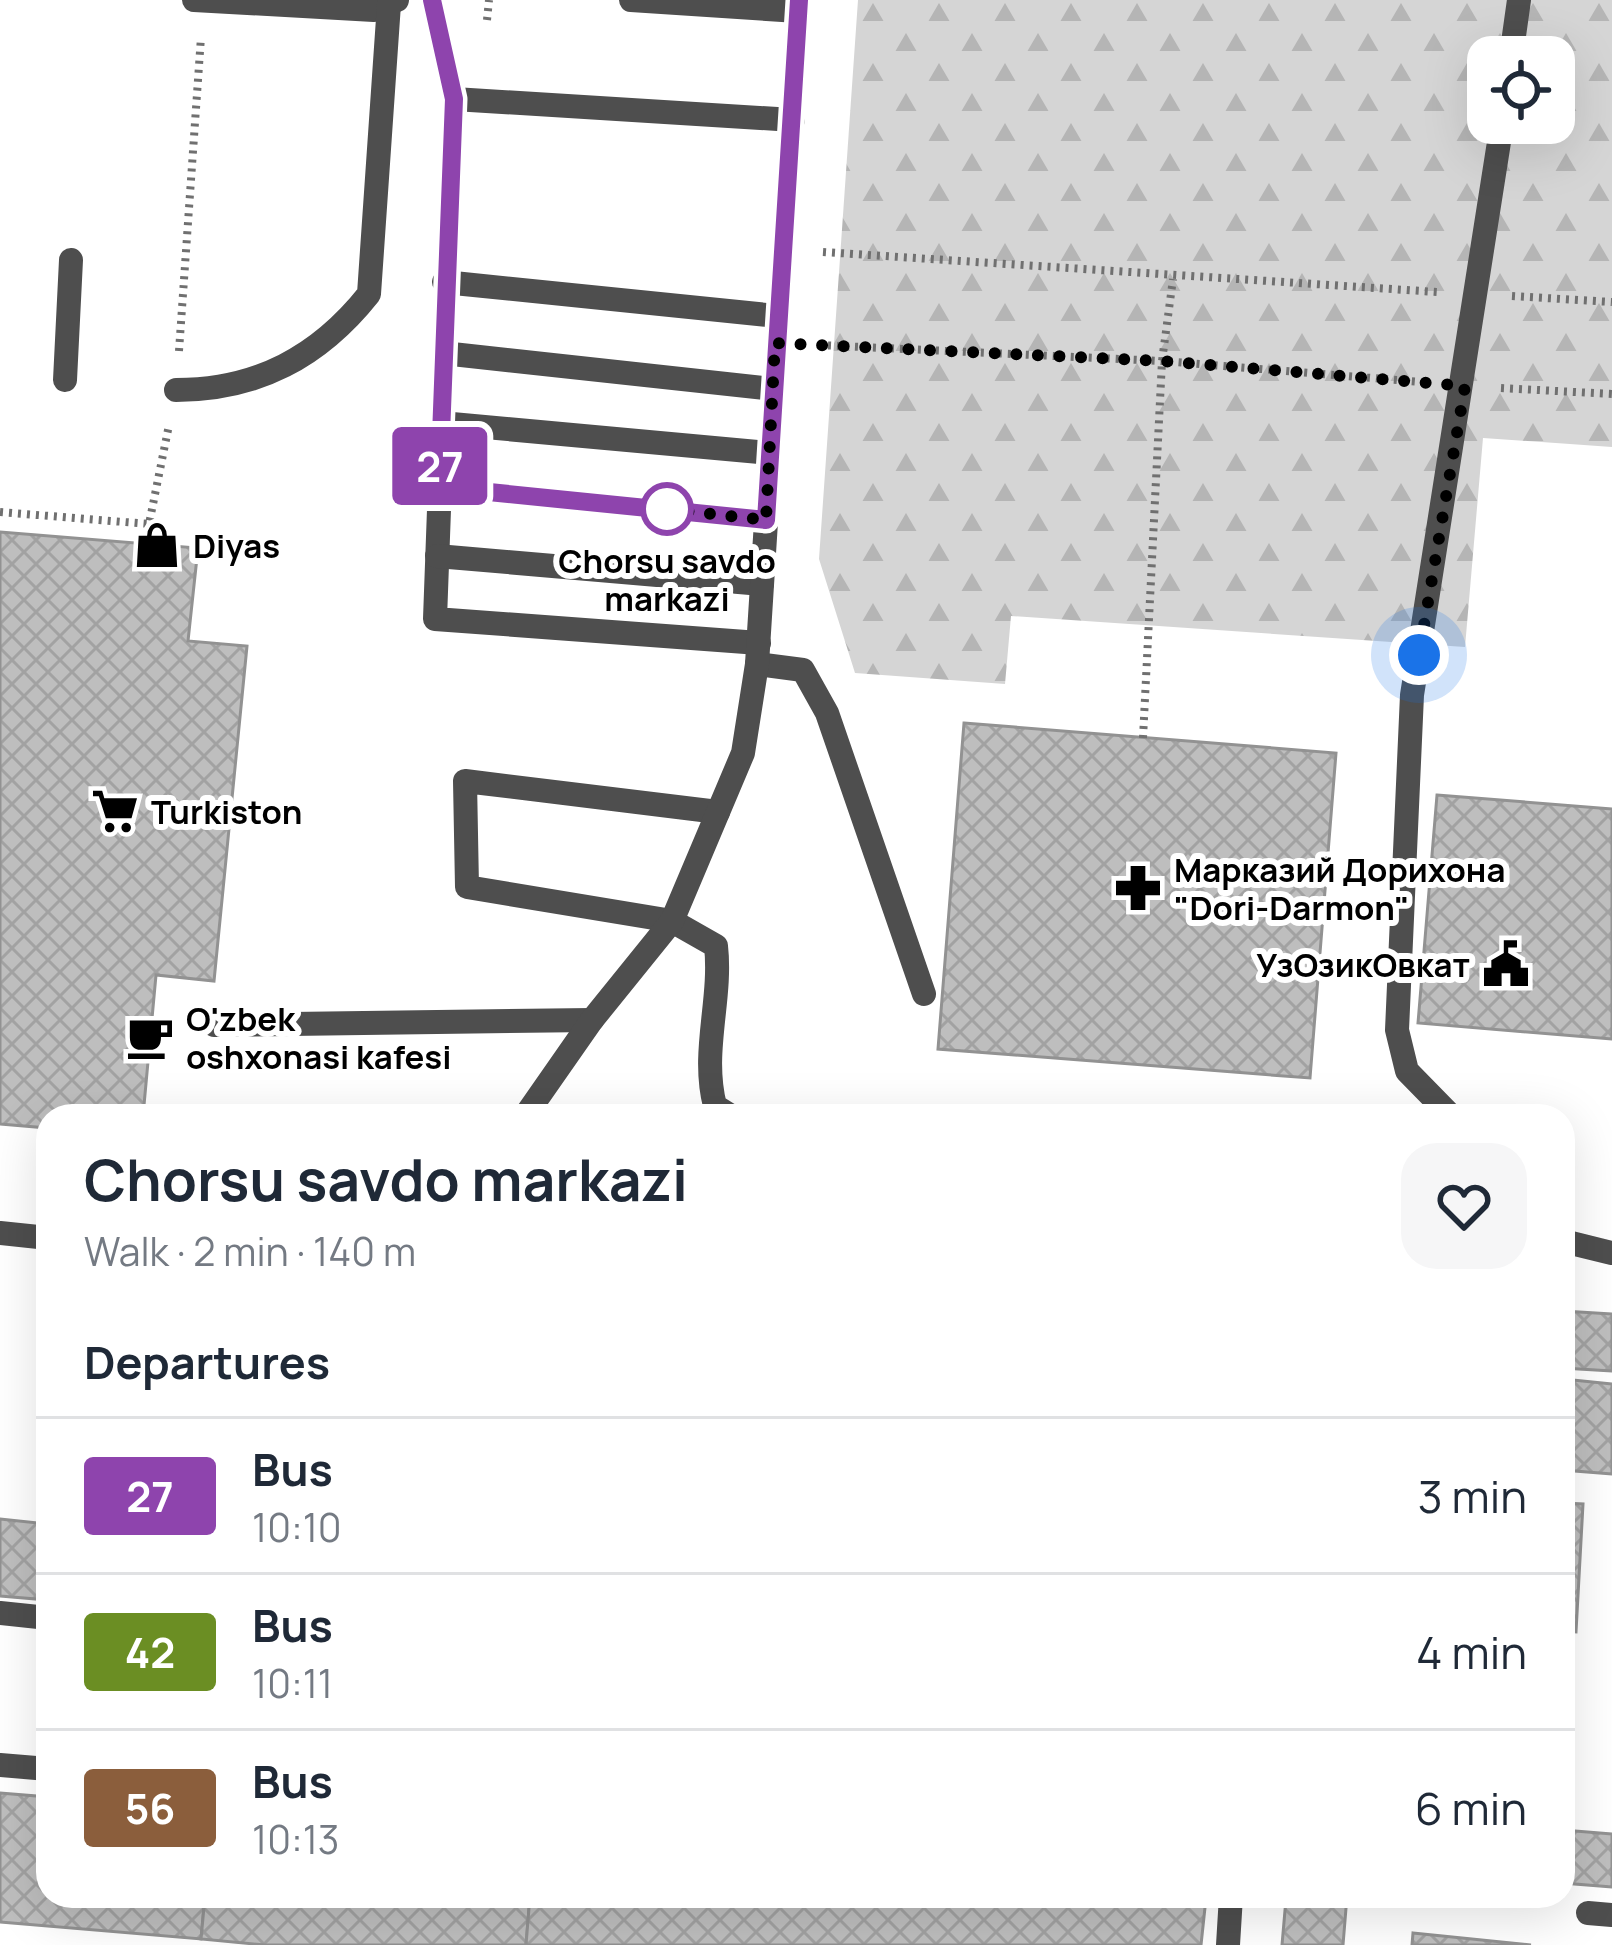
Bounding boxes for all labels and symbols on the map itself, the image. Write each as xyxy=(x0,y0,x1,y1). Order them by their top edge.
line badge: 27 xyxy=(386,427,494,505)
marker: Chorsu savdo markazi xyxy=(642,484,692,534)
shop icon: Diyas xyxy=(132,520,182,570)
place label: Diyas xyxy=(193,523,280,568)
place label: Chorsu savdo markazi xyxy=(558,538,776,621)
your location xyxy=(1389,625,1449,685)
supermarket icon: Turkiston xyxy=(90,786,140,836)
place label: Turkiston xyxy=(151,789,302,834)
place label: Марказий Дорихона "Dori-Darmon" xyxy=(1174,847,1505,930)
pharmacy icon: Марказий Дорихона "Dori-Darmon" xyxy=(1113,863,1163,913)
public building icon: УзОзикОвкат xyxy=(1481,939,1531,989)
place label: УзОзикОвкат xyxy=(1256,942,1470,987)
place label: O'zbek oshxonasi kafesi xyxy=(186,996,451,1079)
cafe icon: O'zbek oshxonasi kafesi xyxy=(125,1012,175,1062)

